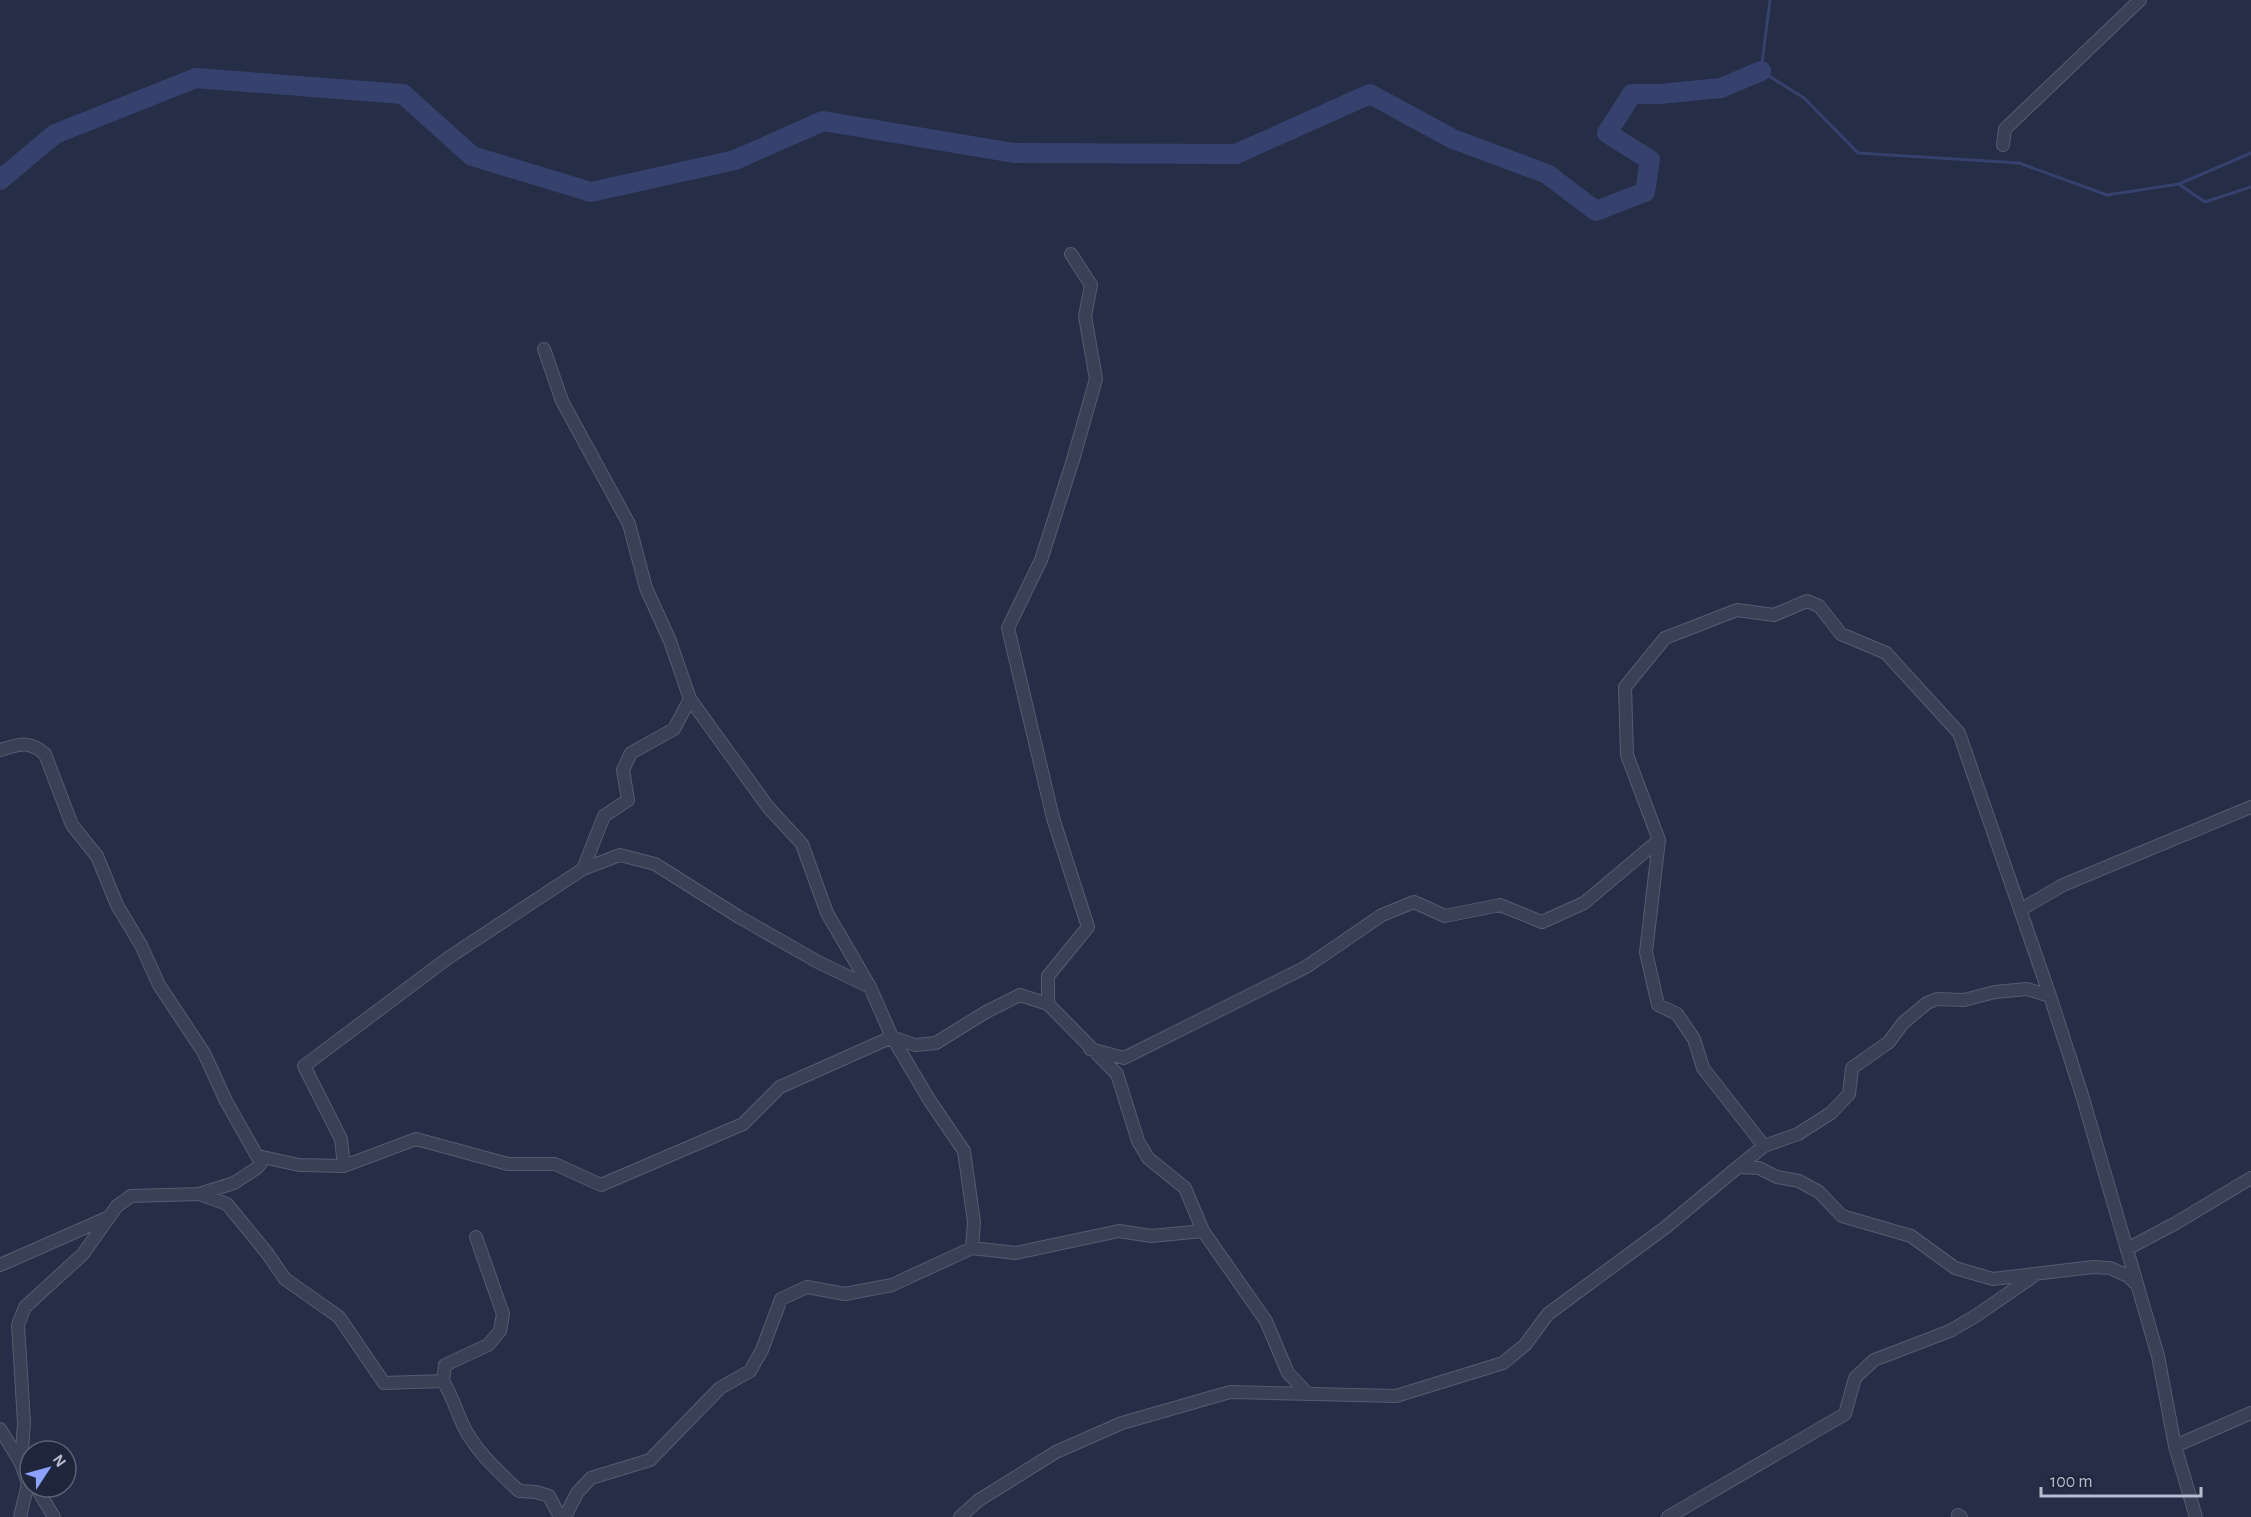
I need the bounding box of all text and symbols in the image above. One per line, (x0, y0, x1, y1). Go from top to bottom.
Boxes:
north arrow (18, 1439, 78, 1499)
text: N (50, 1452, 69, 1470)
scale bar (2041, 1460, 2202, 1498)
text: 100 m (2050, 1473, 2093, 1491)

